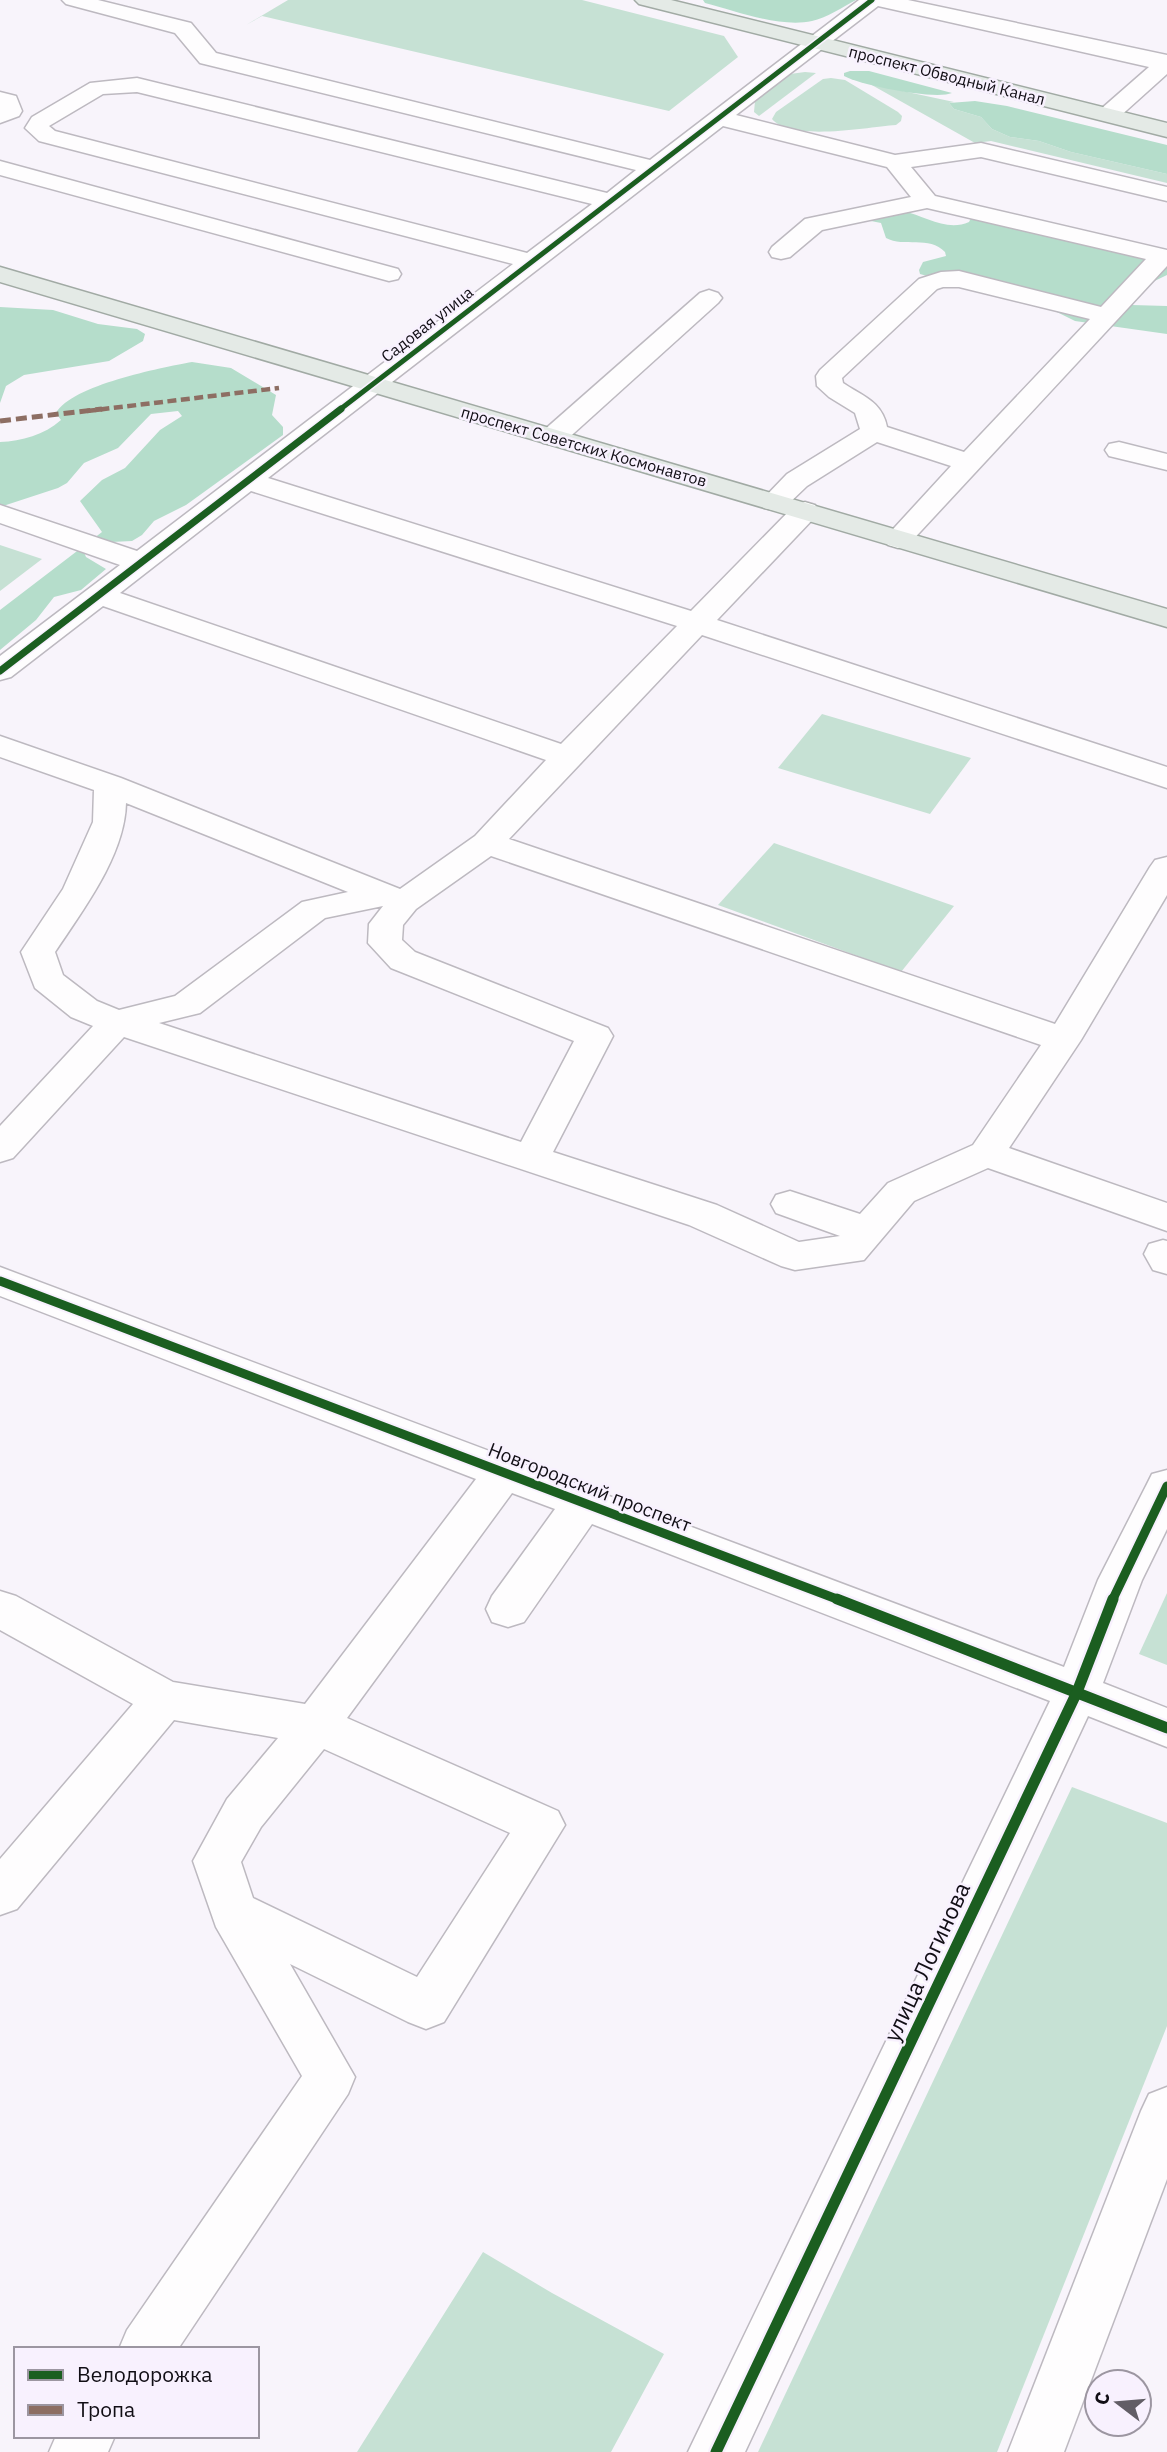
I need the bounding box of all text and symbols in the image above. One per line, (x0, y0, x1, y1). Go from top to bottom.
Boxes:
street label: проспект Обводный Канал (847, 41, 1047, 109)
street label: Садовая улица (377, 282, 477, 366)
street label: проспект Советских Космонавтов (459, 401, 709, 491)
street label: Новгородский проспект (485, 1437, 695, 1537)
street label: улица Логинова (876, 1877, 976, 2046)
legend (14, 2347, 259, 2438)
text: Велодорожка (77, 2360, 212, 2388)
north arrow (1083, 2368, 1153, 2438)
text: С (1088, 2389, 1115, 2408)
text: Тропа (77, 2395, 135, 2423)

